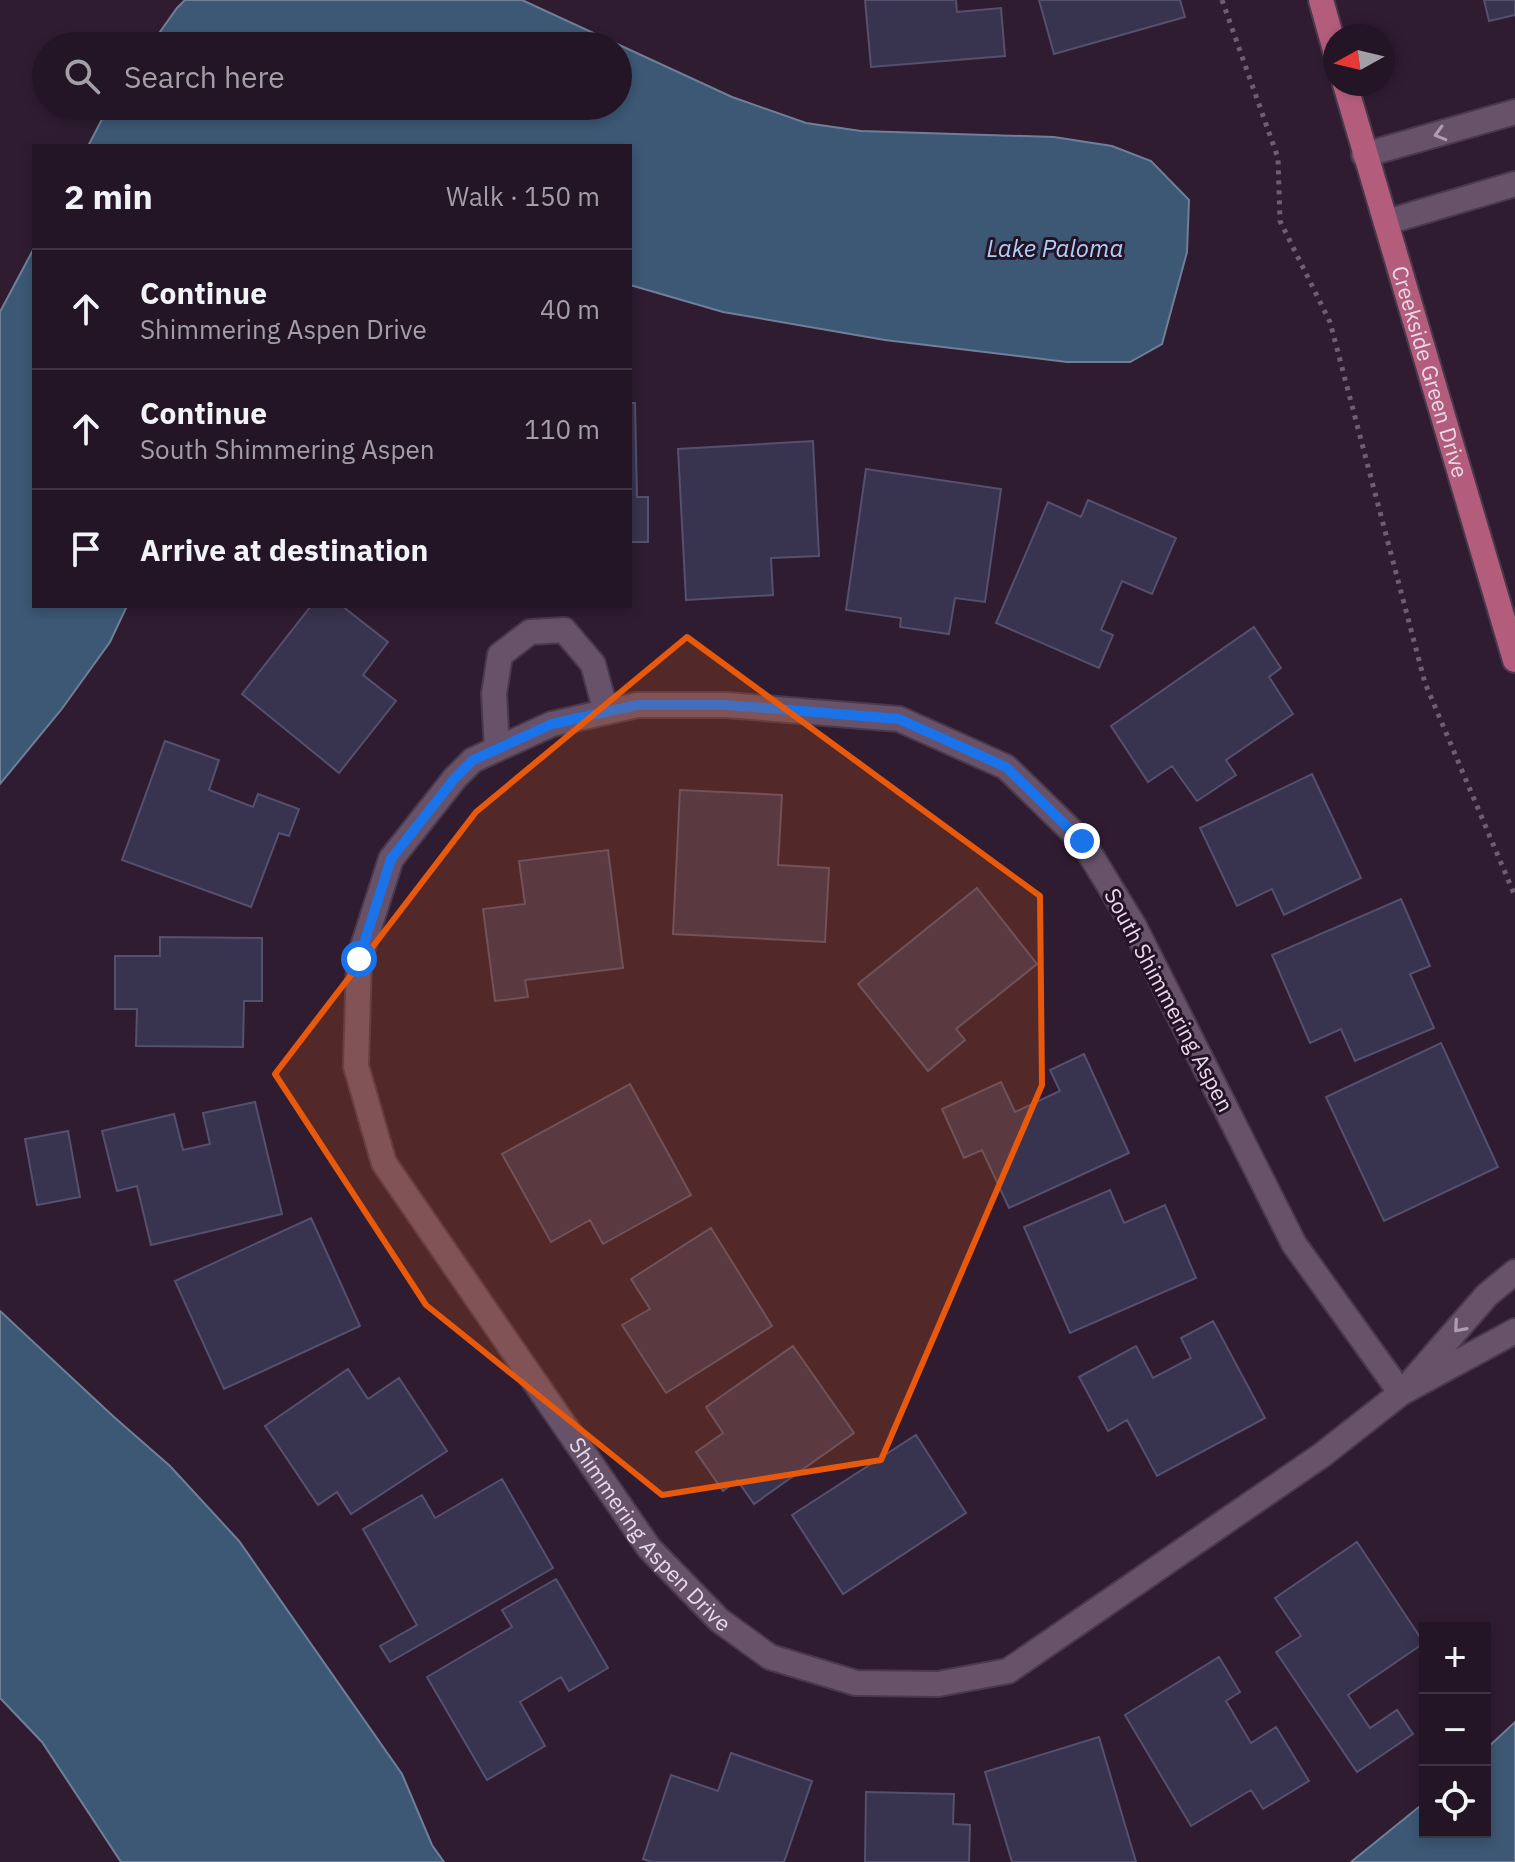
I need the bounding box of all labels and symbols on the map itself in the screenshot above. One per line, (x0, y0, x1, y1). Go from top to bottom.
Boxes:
north arrow (1323, 24, 1395, 96)
one-way arrow (1434, 125, 1447, 141)
water label: Lake Paloma (987, 232, 1123, 264)
street label: Creekside Green Drive (1385, 262, 1475, 481)
route end (1064, 823, 1100, 859)
street label: South Shimmering Aspen (1098, 883, 1241, 1117)
route start (341, 941, 377, 977)
one-way arrow (1455, 1317, 1469, 1332)
street label: Shimmering Aspen Drive (563, 1431, 737, 1638)

